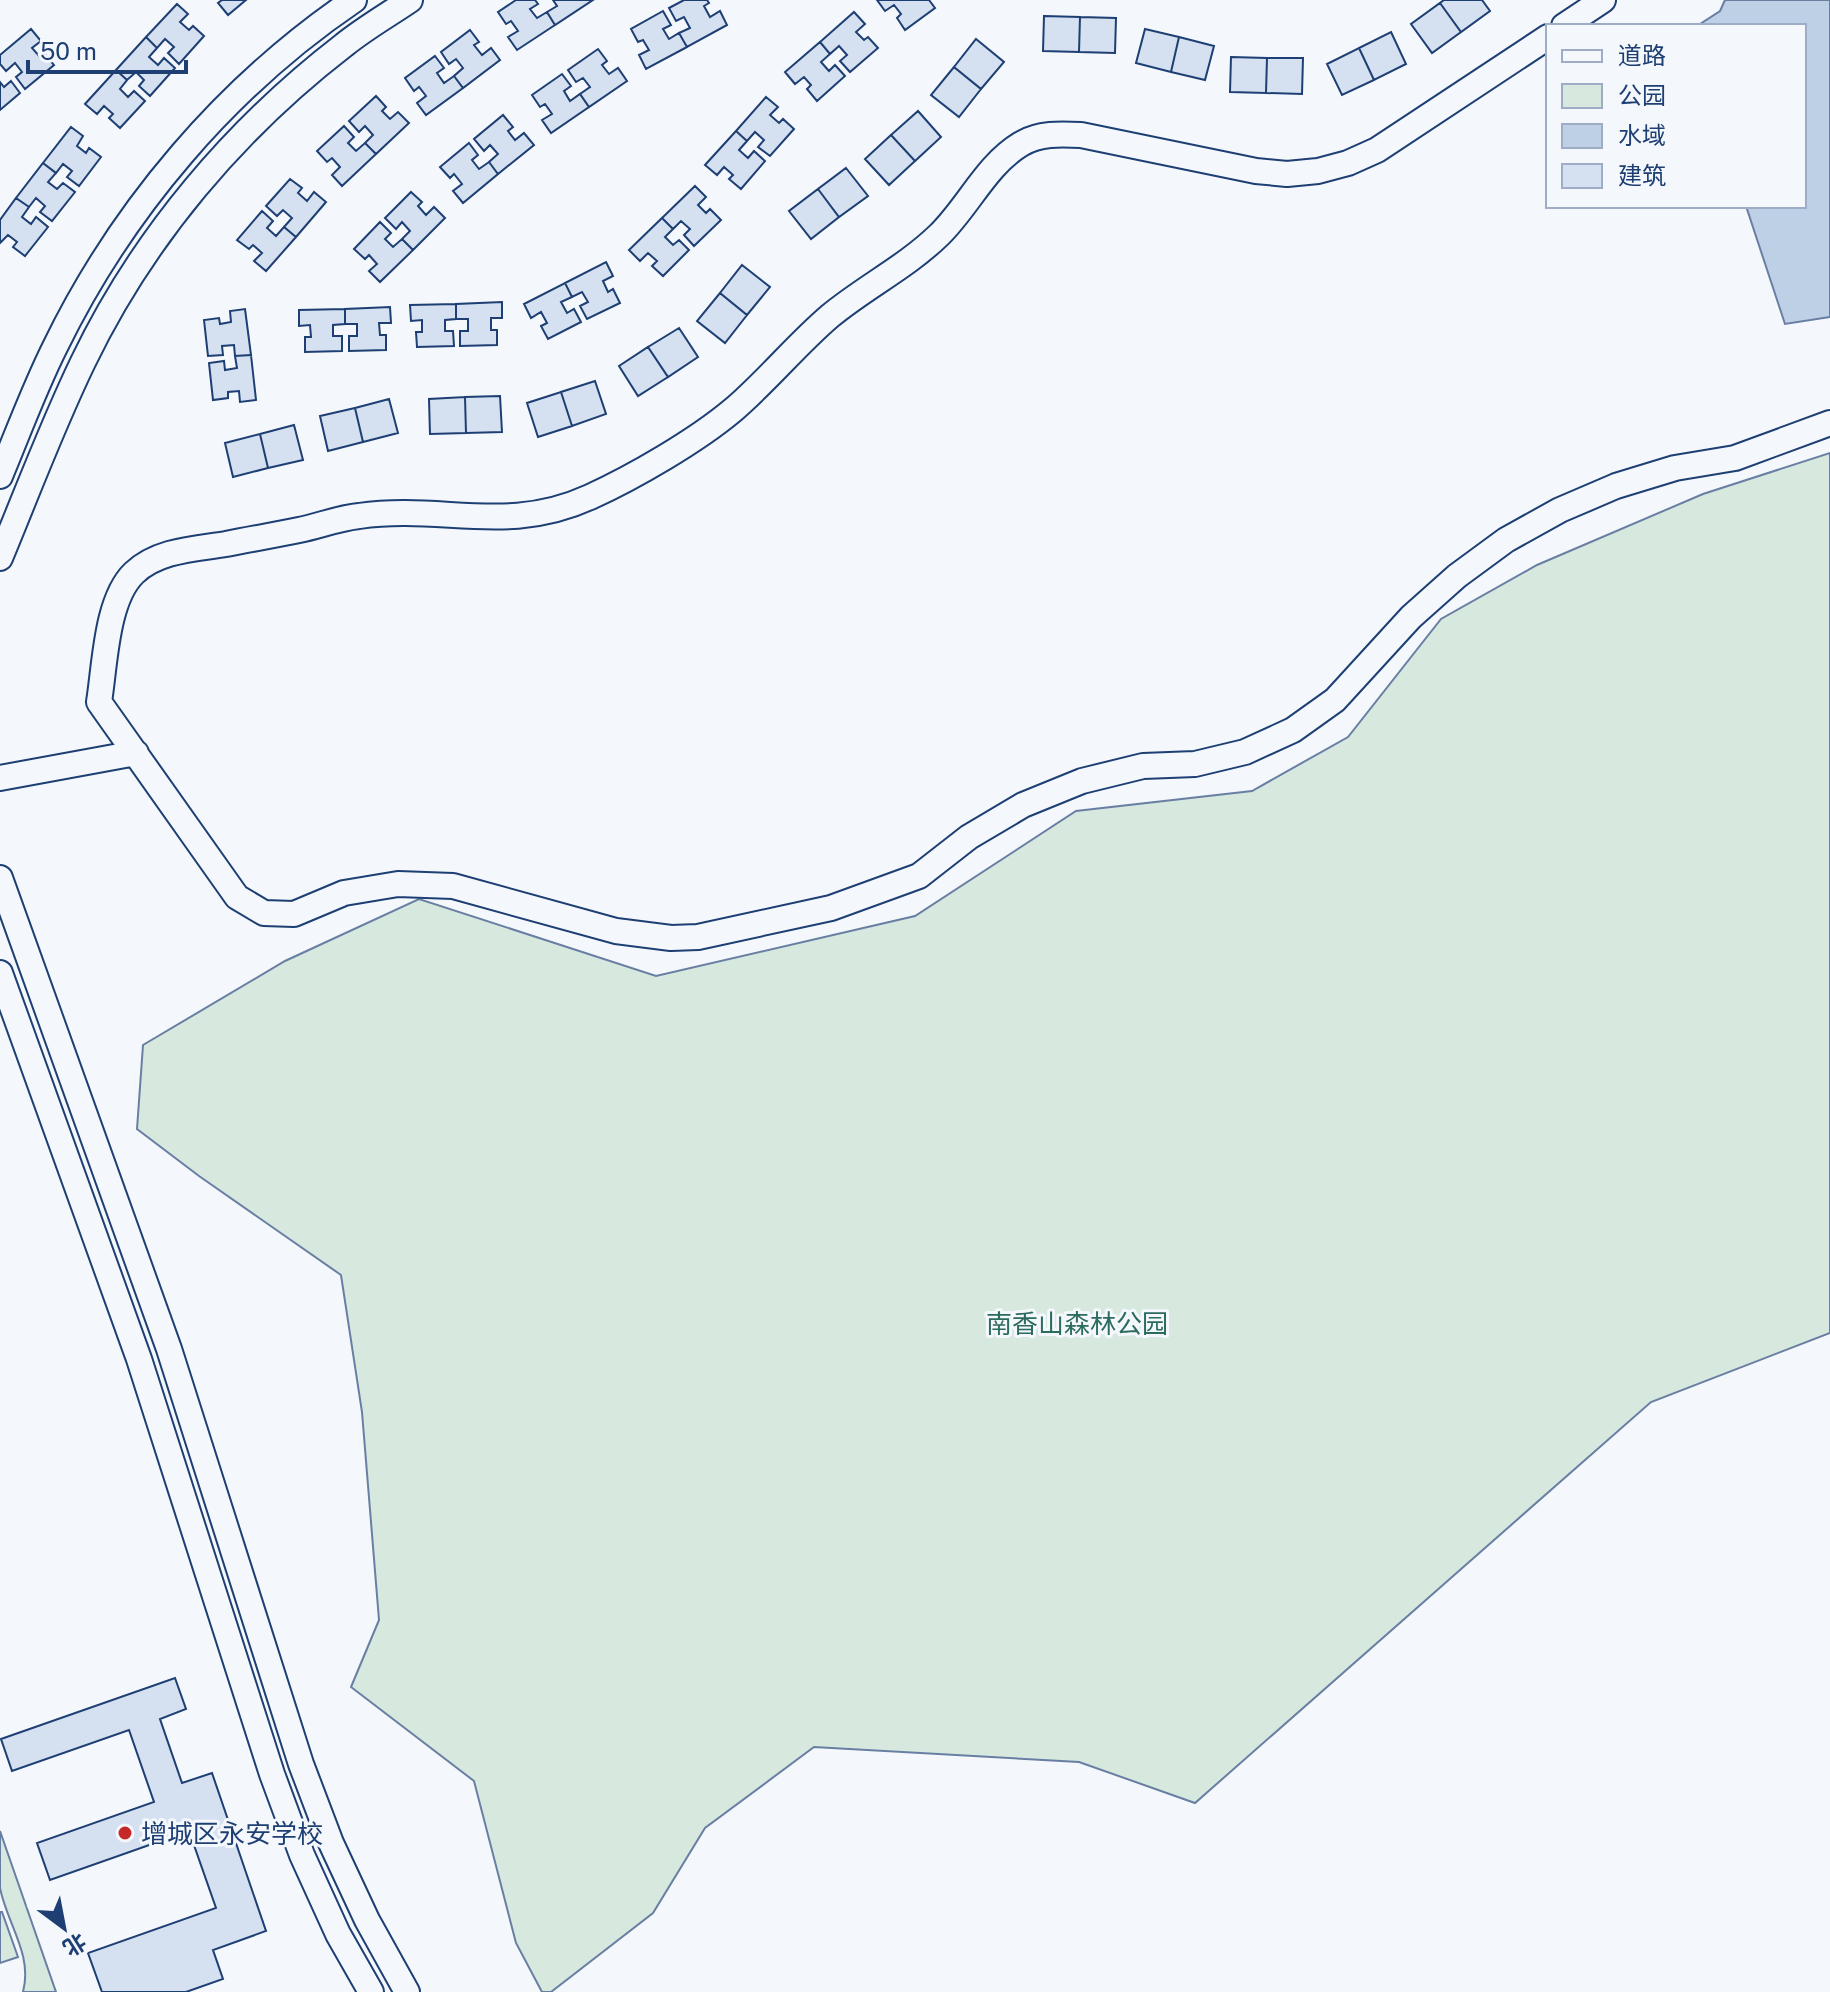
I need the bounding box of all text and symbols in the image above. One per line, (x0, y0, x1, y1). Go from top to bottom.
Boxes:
scale bar (28, 24, 186, 74)
legend (1546, 24, 1806, 208)
text: 50 m (40, 37, 97, 65)
text: 道路 (1618, 41, 1666, 69)
text: 公园 (1618, 81, 1666, 109)
text: 水域 (1618, 121, 1666, 149)
text: 建筑 (1618, 161, 1666, 189)
park label: 南香山森林公园 (986, 1308, 1168, 1339)
place label: 增城区永安学校 (141, 1818, 323, 1849)
marker: 增城区永安学校 (116, 1824, 134, 1842)
north arrow (24, 1888, 104, 1968)
text: 北 (58, 1928, 91, 1962)

